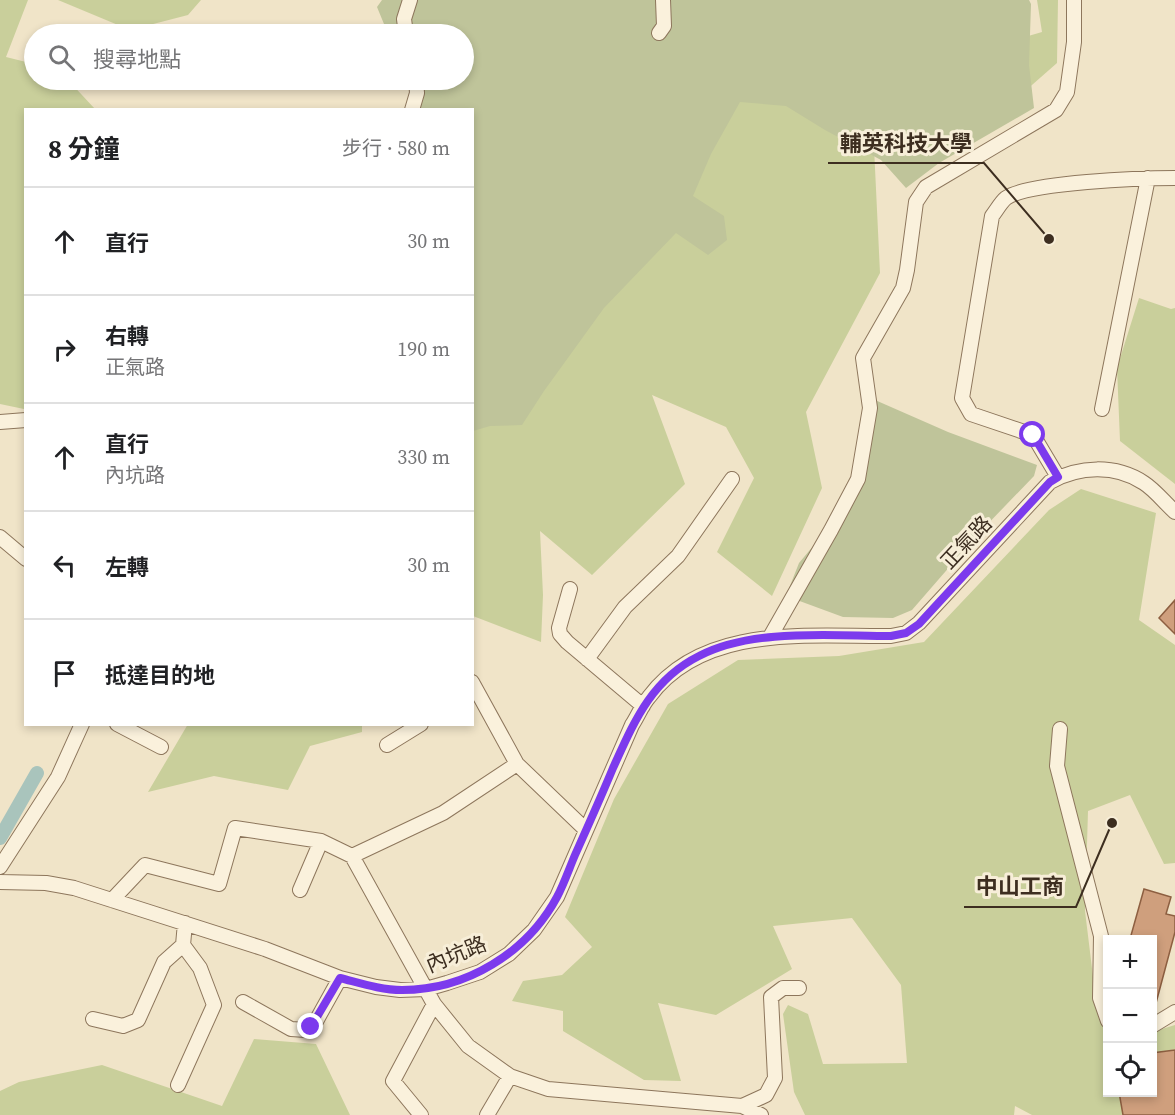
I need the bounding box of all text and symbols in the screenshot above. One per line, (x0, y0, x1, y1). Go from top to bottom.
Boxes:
search box (24, 24, 474, 90)
icon: search (45, 41, 78, 74)
text: 搜尋地點 (93, 44, 181, 74)
callout: 輔英科技大學 (828, 123, 984, 163)
text: 輔英科技大學 (840, 128, 972, 158)
text: 8 分鐘 (48, 131, 120, 167)
text: 步行 · 580 m (342, 134, 450, 162)
icon: ahead (48, 225, 81, 258)
text: 30 m (407, 227, 450, 255)
text: 直行 (105, 228, 149, 258)
text: 右轉 (105, 321, 149, 351)
icon: right (48, 333, 81, 366)
text: 190 m (397, 335, 450, 363)
text: 正氣路 (105, 353, 165, 381)
route start (1019, 421, 1045, 447)
text: 直行 (105, 429, 149, 459)
icon: ahead (48, 441, 81, 474)
text: 330 m (397, 443, 450, 471)
text: 內坑路 (105, 461, 165, 489)
street label: 正氣路 (934, 509, 998, 575)
icon: left (48, 549, 81, 582)
text: 30 m (407, 551, 450, 579)
text: 左轉 (105, 552, 149, 582)
icon: arrive (48, 657, 81, 690)
text: 抵達目的地 (105, 660, 215, 690)
callout: 中山工商 (964, 867, 1076, 907)
text: 中山工商 (976, 871, 1064, 901)
street label: 內坑路 (421, 929, 491, 979)
map controls (1103, 935, 1157, 1097)
button: + (1103, 935, 1157, 989)
button: − (1103, 989, 1157, 1043)
route end (297, 1013, 323, 1039)
button: locate (1103, 1043, 1157, 1097)

